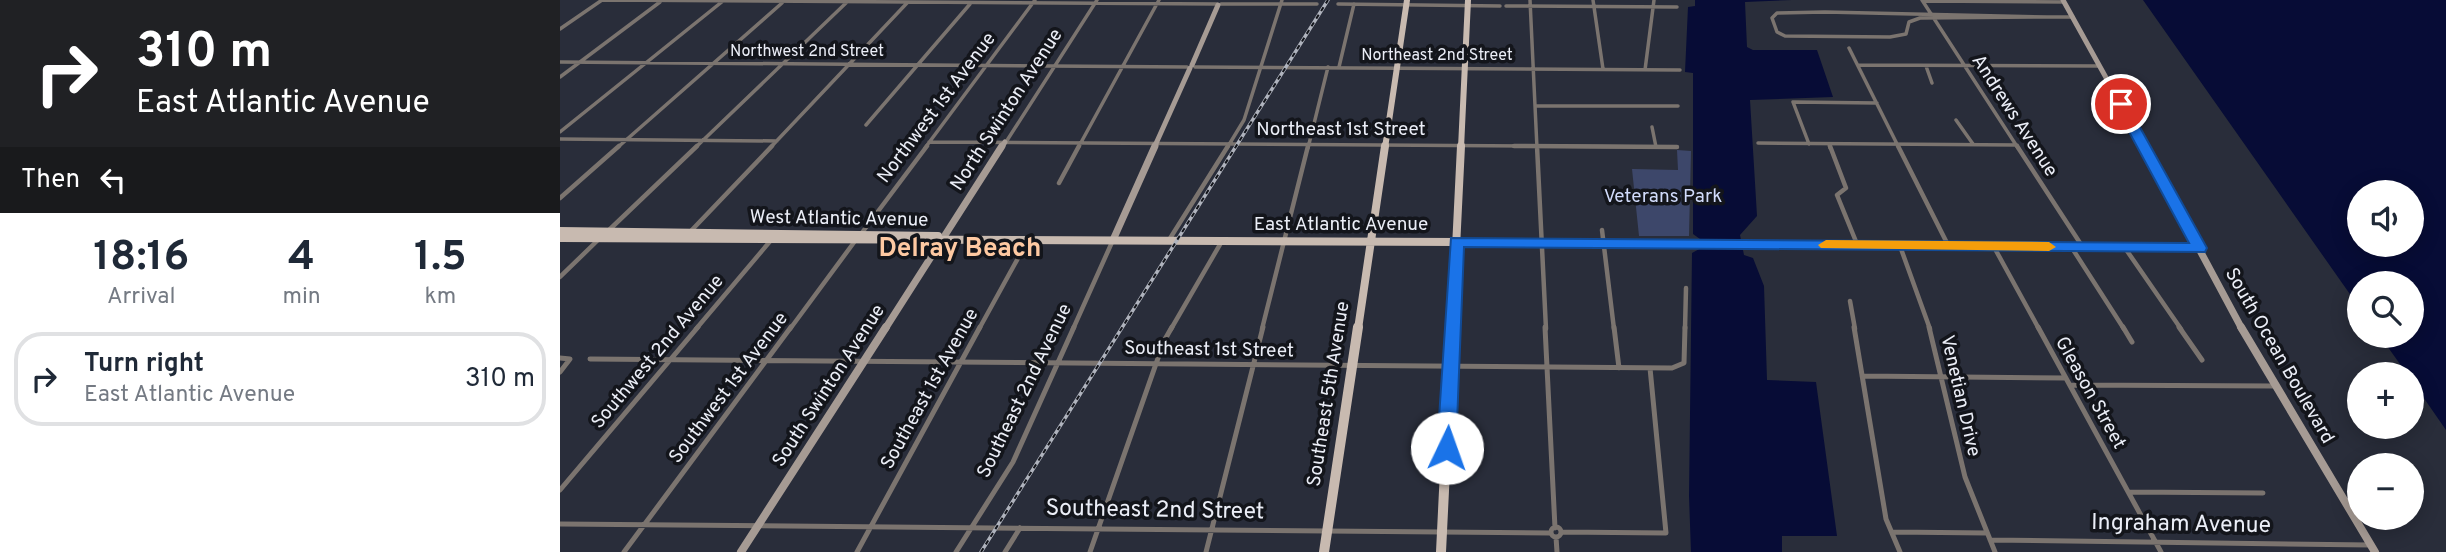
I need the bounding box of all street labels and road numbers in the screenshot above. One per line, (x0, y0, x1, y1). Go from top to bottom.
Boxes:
street label: North Swinton Avenue (946, 24, 1068, 196)
street label: Northwest 1st Avenue (872, 28, 1002, 188)
street label: Northwest 2nd Street (730, 42, 884, 62)
street label: Northeast 2nd Street (1361, 46, 1513, 66)
street label: Andrews Avenue (1966, 50, 2062, 182)
street label: Northeast 1st Street (1256, 118, 1426, 142)
street label: West Atlantic Avenue (749, 205, 929, 233)
street label: East Atlantic Avenue (1254, 213, 1428, 237)
street label: South Ocean Boulevard (2219, 264, 2339, 448)
street label: Southwest 2nd Avenue (586, 270, 730, 434)
street label: South Swinton Avenue (767, 300, 891, 472)
street label: Southeast 2nd Avenue (972, 300, 1078, 482)
street label: Southeast 5th Avenue (1303, 300, 1355, 488)
street label: Southeast 1st Avenue (876, 304, 984, 474)
street label: Southwest 1st Avenue (664, 308, 794, 468)
street label: Venetian Drive (1934, 333, 1986, 459)
street label: Gleason Street (2049, 333, 2131, 453)
street label: Southeast 1st Street (1124, 337, 1294, 363)
street label: Southeast 2nd Street (1045, 495, 1265, 527)
street label: Ingraham Avenue (2091, 509, 2271, 541)

